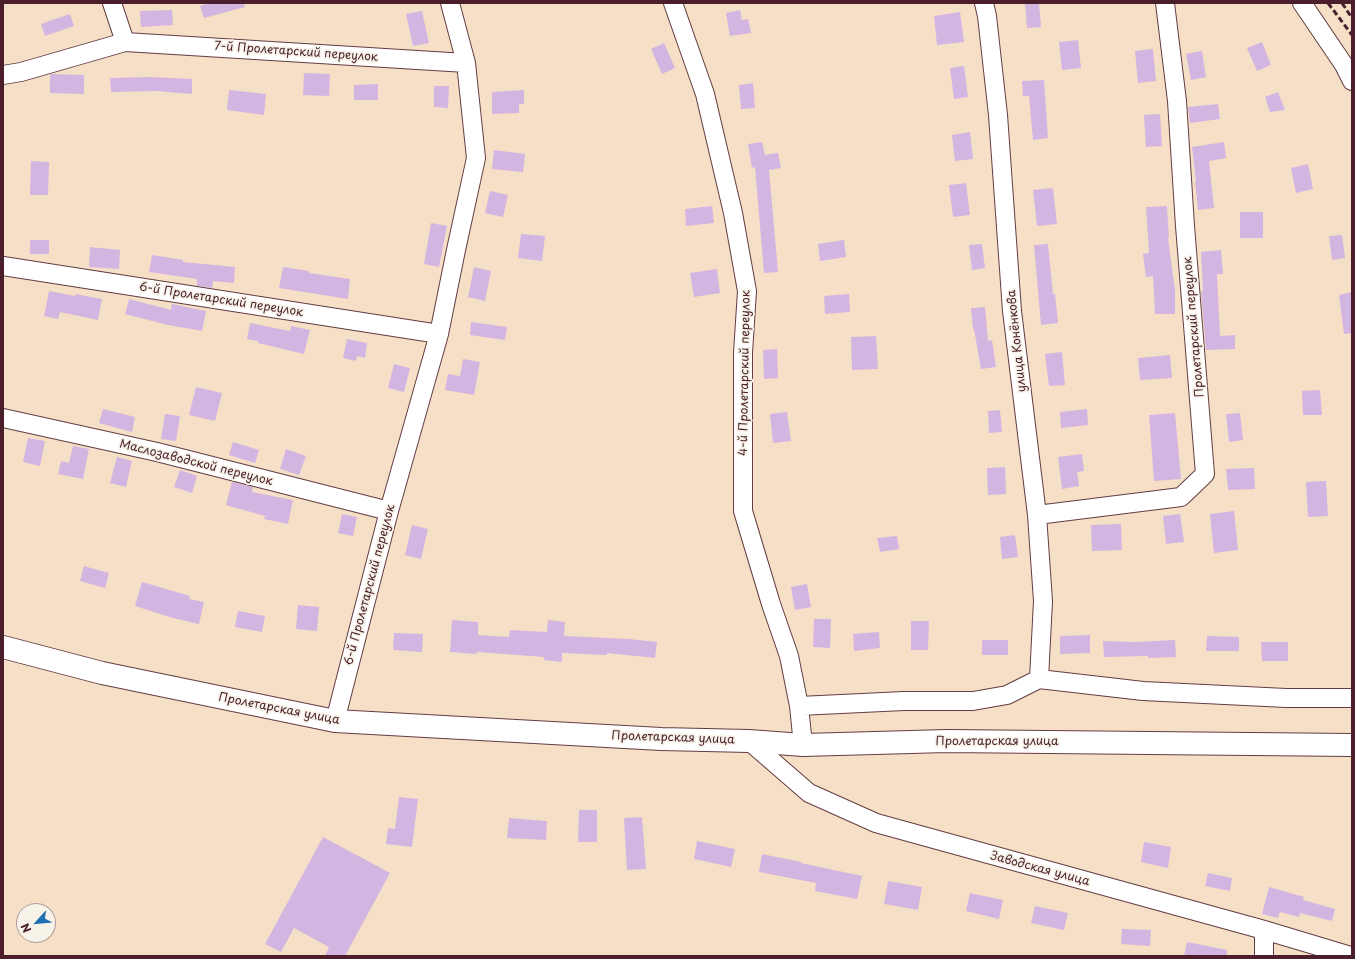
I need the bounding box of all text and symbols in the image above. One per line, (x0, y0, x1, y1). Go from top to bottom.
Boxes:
street label: 7-й Пролетарский переулок (214, 39, 378, 65)
street label: Пролетарский переулок (1181, 256, 1207, 398)
street label: 6-й Пролетарский переулок (138, 280, 304, 320)
street label: улица Конёнкова (1004, 289, 1030, 393)
street label: 4-й Пролетарский переулок (736, 290, 754, 456)
street label: Маслозаводской переулок (118, 437, 274, 489)
street label: 6-й Пролетарский переулок (342, 503, 398, 667)
street label: Пролетарская улица (217, 690, 341, 728)
street label: Пролетарская улица (611, 729, 735, 747)
street label: Пролетарская улица (935, 735, 1059, 749)
street label: Заводская улица (989, 849, 1091, 889)
north arrow (16, 903, 56, 943)
text: N (16, 920, 35, 936)

